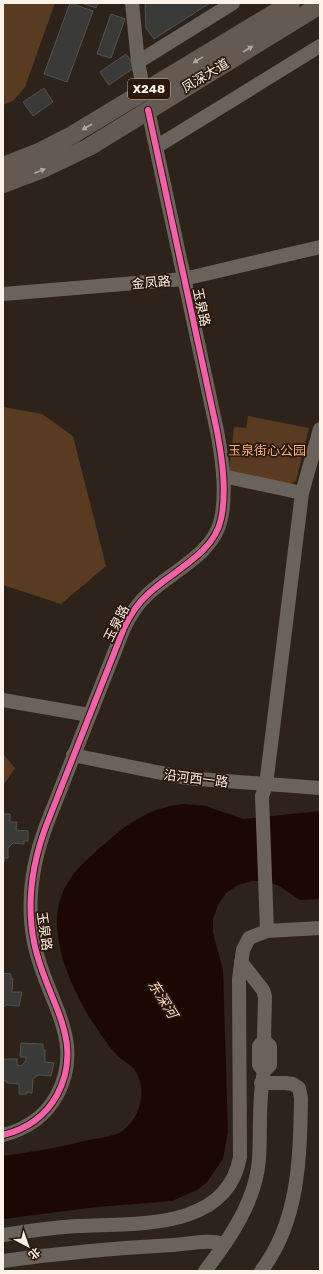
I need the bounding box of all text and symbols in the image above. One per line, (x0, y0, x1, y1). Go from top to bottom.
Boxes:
one-way arrow (243, 45, 253, 53)
street label: 凤深大道 (179, 56, 231, 95)
one-way arrow (192, 56, 204, 63)
road number: X248 (128, 79, 170, 99)
one-way arrow (81, 124, 93, 131)
one-way arrow (34, 167, 46, 173)
street label: 金凤路 (131, 273, 171, 292)
street label: 玉泉路 (190, 286, 213, 328)
park label: 玉泉街心公园 (228, 443, 306, 458)
street label: 玉泉路 (101, 602, 132, 644)
street label: 沿河西一路 (163, 767, 229, 790)
street label: 玉泉路 (34, 911, 55, 951)
water label: 东深河 (144, 977, 183, 1024)
north arrow (8, 1226, 48, 1266)
text: 北 (26, 1245, 43, 1262)

